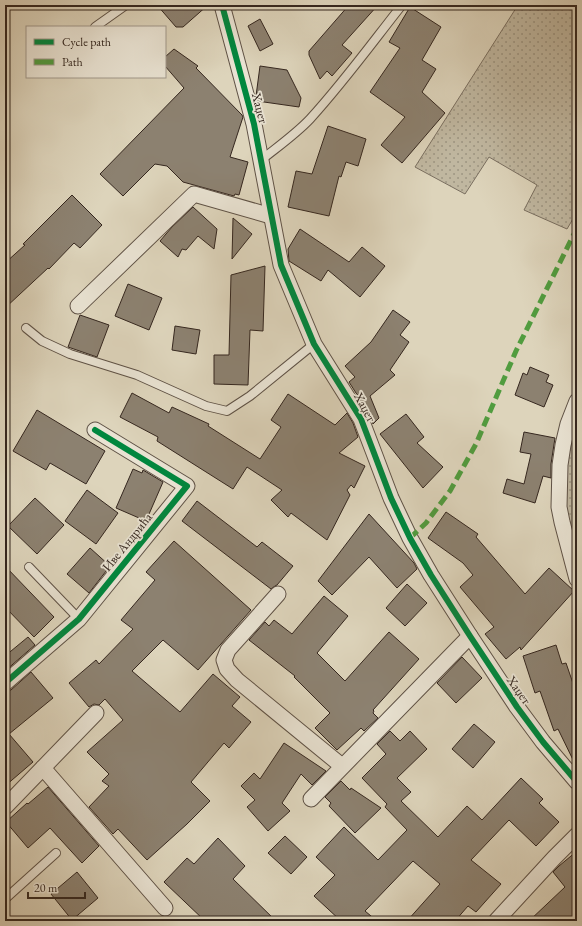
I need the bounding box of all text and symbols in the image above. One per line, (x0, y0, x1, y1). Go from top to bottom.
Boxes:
legend (26, 26, 166, 78)
text: Cycle path (62, 34, 111, 50)
text: Path (62, 54, 83, 70)
street label: Хаџет (248, 90, 272, 126)
street label: Хаџет (350, 388, 380, 425)
street label: Иве Андрића (98, 508, 156, 575)
street label: Хаџет (502, 671, 535, 708)
scale bar (28, 874, 85, 900)
text: 20 m (34, 880, 58, 896)

